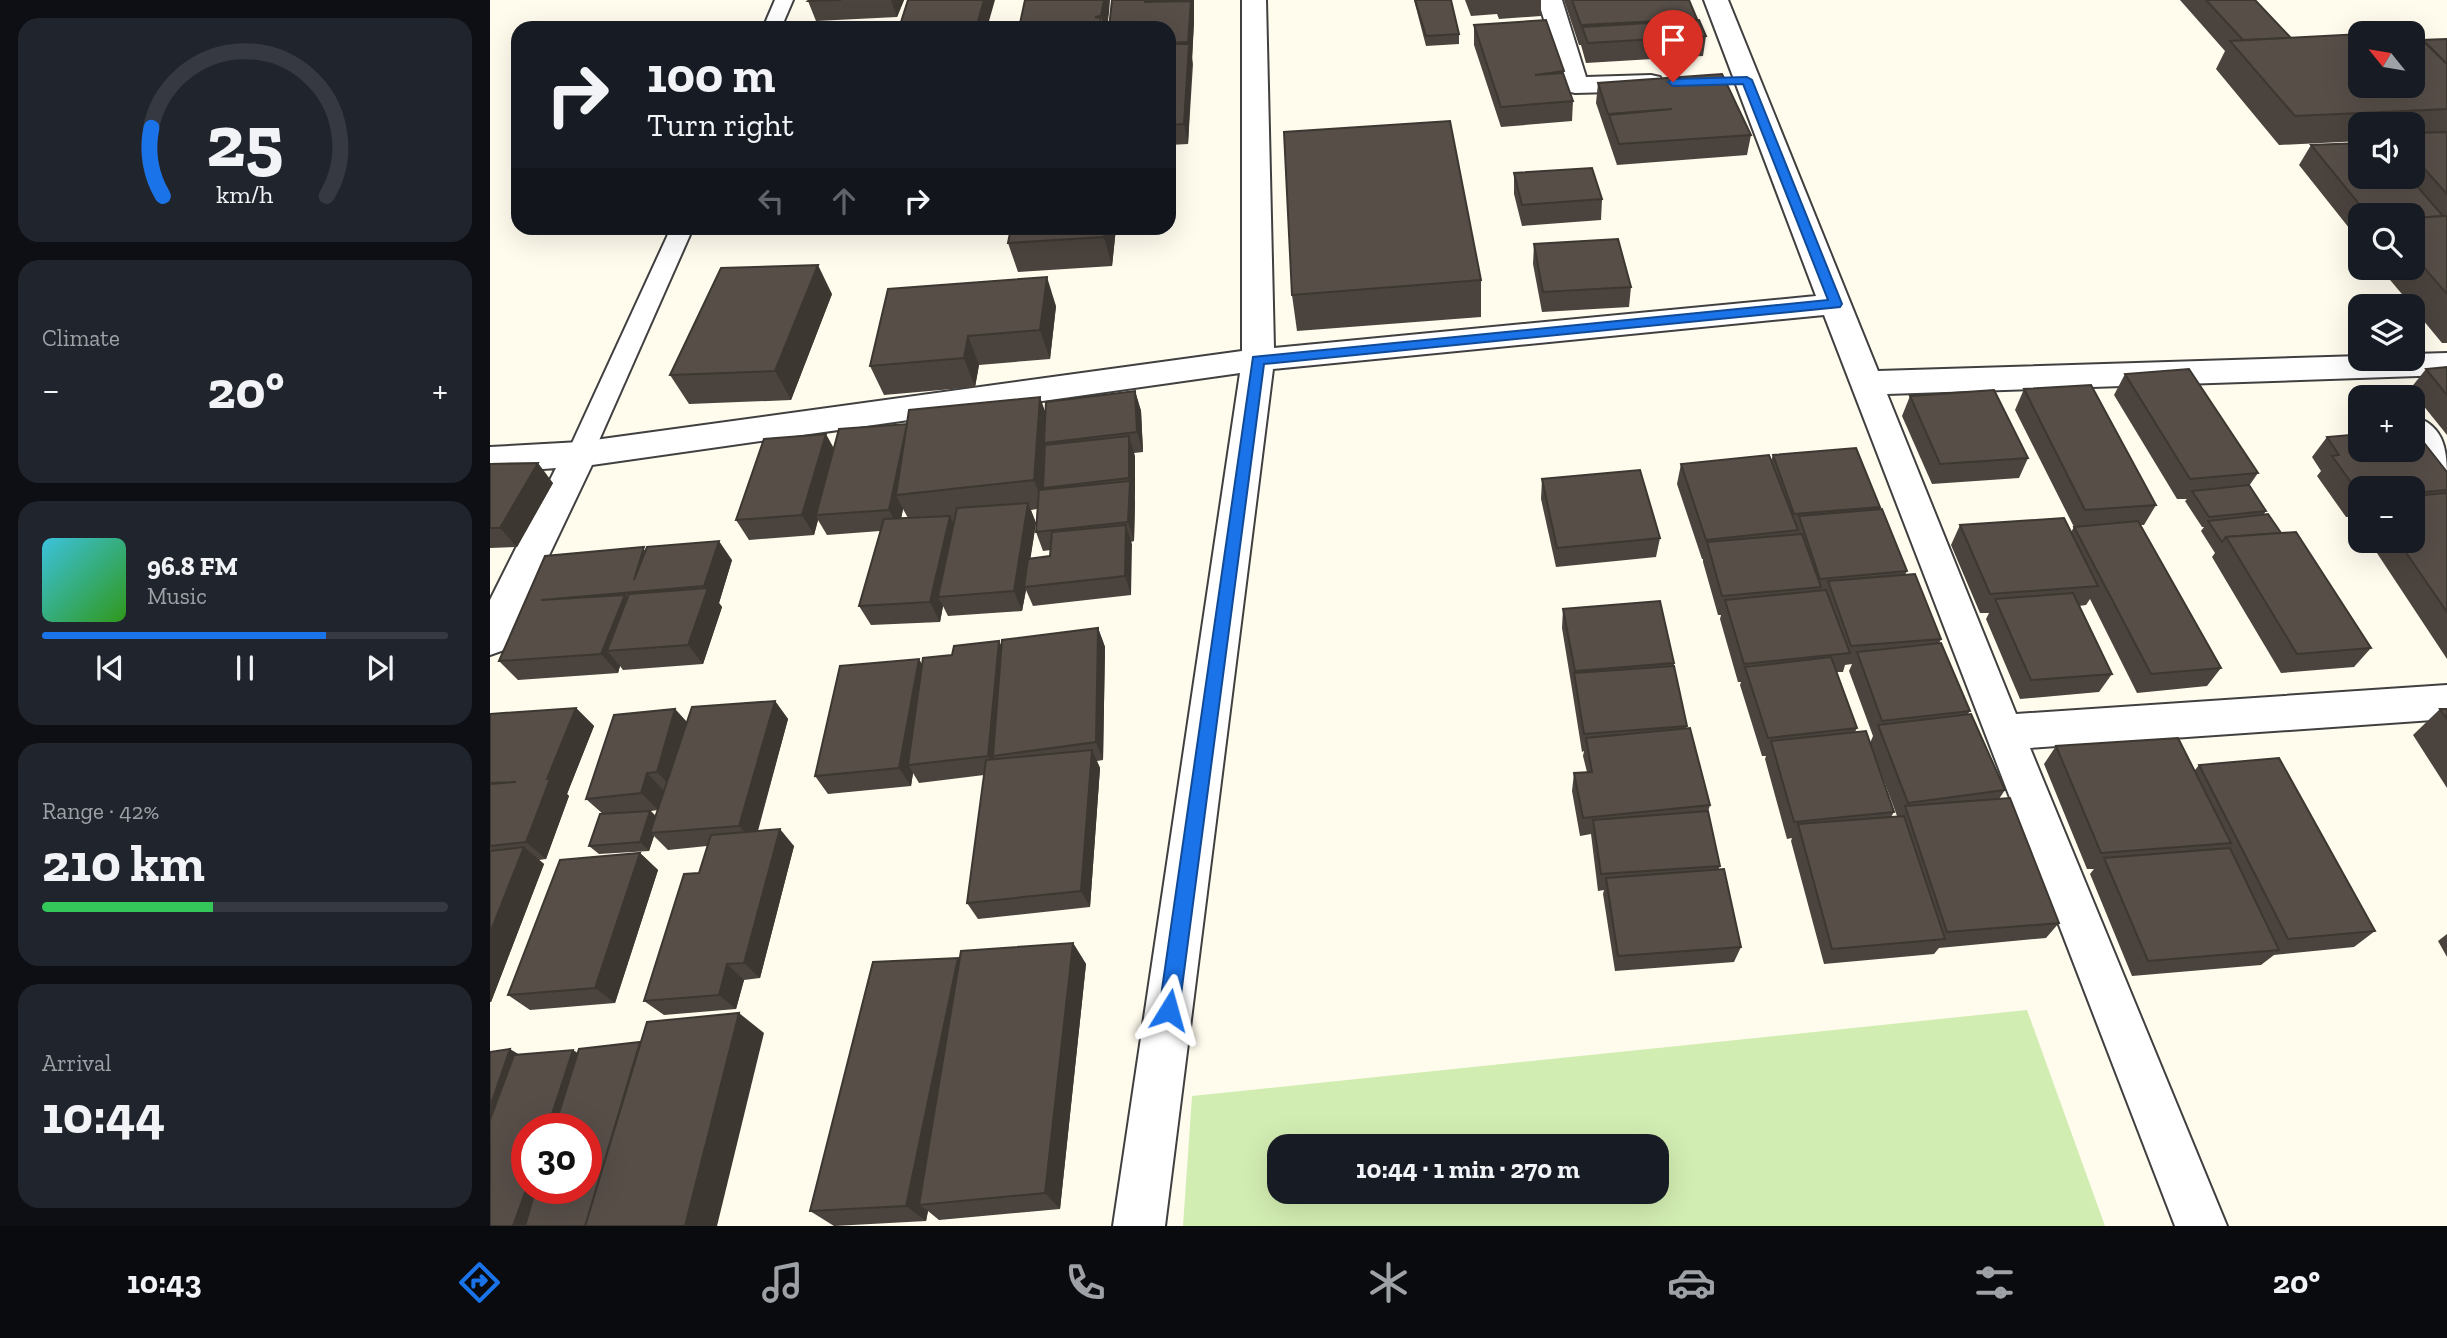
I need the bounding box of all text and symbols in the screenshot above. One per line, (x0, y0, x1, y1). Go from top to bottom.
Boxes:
pin (1643, 10, 1703, 82)
icon: arrive (1654, 21, 1692, 59)
north arrow (2348, 21, 2426, 98)
map controls (2348, 21, 2425, 553)
text: 100 m (647, 46, 775, 105)
icon: right (532, 49, 623, 140)
text: 25 (206, 97, 284, 185)
text: Turn right (647, 106, 794, 144)
button: sound (2348, 112, 2425, 189)
text: km/h (216, 179, 274, 209)
icon: left (752, 182, 790, 220)
icon: ahead (825, 182, 863, 220)
icon: right (898, 182, 936, 220)
button: search (2348, 203, 2425, 280)
button: layers (2348, 294, 2425, 371)
text: Climate (42, 324, 120, 352)
text: 20° (208, 359, 284, 421)
text: − (42, 367, 60, 413)
text: + (432, 367, 448, 413)
button: + (2348, 385, 2425, 462)
button: − (2348, 476, 2425, 553)
text: 96.8 FM (147, 550, 238, 582)
text: Music (147, 582, 207, 610)
icon: previous (91, 649, 129, 687)
icon: pause (226, 649, 264, 687)
icon: next (361, 649, 399, 687)
text: Range · 42% (42, 797, 159, 825)
text: 210 km (42, 832, 205, 894)
position arrow (1132, 973, 1206, 1047)
text: Arrival (42, 1049, 111, 1077)
text: 10:44 (42, 1084, 165, 1146)
speed limit sign: 30 (511, 1113, 602, 1204)
text: 10:44 · 1 min · 270 m (1356, 1153, 1580, 1185)
icon: directions (455, 1258, 504, 1307)
icon: music (758, 1258, 807, 1307)
icon: phone (1061, 1258, 1110, 1307)
icon: climate (1364, 1258, 1413, 1307)
icon: car (1667, 1258, 1716, 1307)
icon: filters (1970, 1258, 2019, 1307)
text: 10:43 (127, 1263, 202, 1301)
text: 20° (2273, 1263, 2320, 1301)

